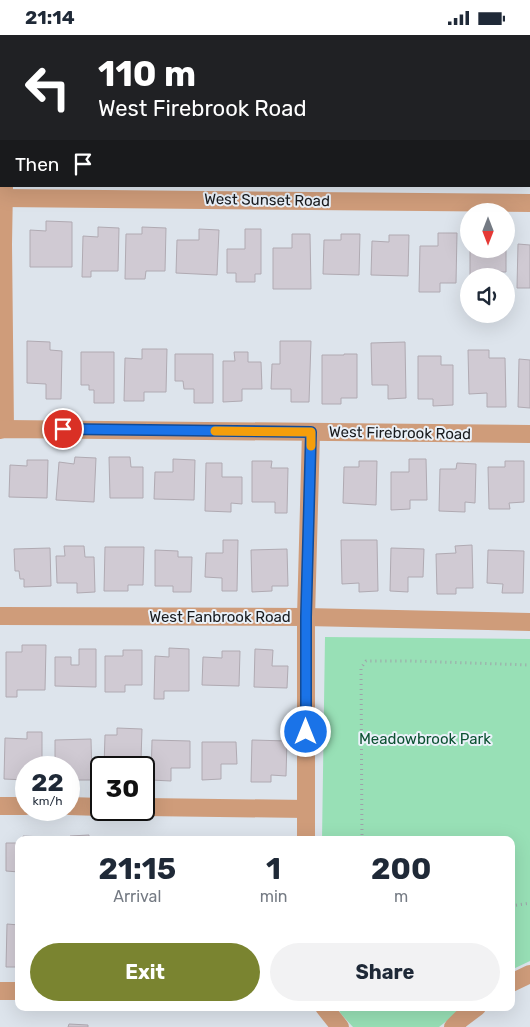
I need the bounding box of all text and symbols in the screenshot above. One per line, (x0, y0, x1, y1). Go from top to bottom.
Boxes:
text: 21:14 (25, 6, 75, 29)
text: 110 m (98, 53, 196, 95)
icon: left (15, 55, 80, 120)
text: West Firebrook Road (98, 95, 306, 122)
icon: arrive (69, 150, 97, 178)
text: Then (15, 153, 59, 176)
street label: West Sunset Road (204, 190, 330, 210)
north arrow (460, 203, 515, 257)
map controls (460, 203, 515, 323)
button: sound (460, 268, 515, 323)
pin (42, 408, 84, 450)
icon: arrive (49, 415, 77, 443)
street label: West Firebrook Road (329, 423, 471, 443)
street label: West Fanbrook Road (149, 608, 291, 626)
position arrow (279, 705, 331, 757)
park label: Meadowbrook Park (359, 730, 491, 748)
speed limit sign: 30 (90, 756, 155, 821)
text: 22 (31, 768, 64, 797)
text: km/h (33, 794, 62, 808)
text: 21:15 (99, 851, 176, 887)
text: 1 (266, 851, 281, 887)
text: 200 (371, 851, 431, 887)
text: Arrival (113, 887, 161, 906)
text: min (260, 887, 287, 906)
text: m (394, 887, 408, 906)
button: Exit (30, 943, 260, 1001)
button: Share (270, 943, 500, 1001)

